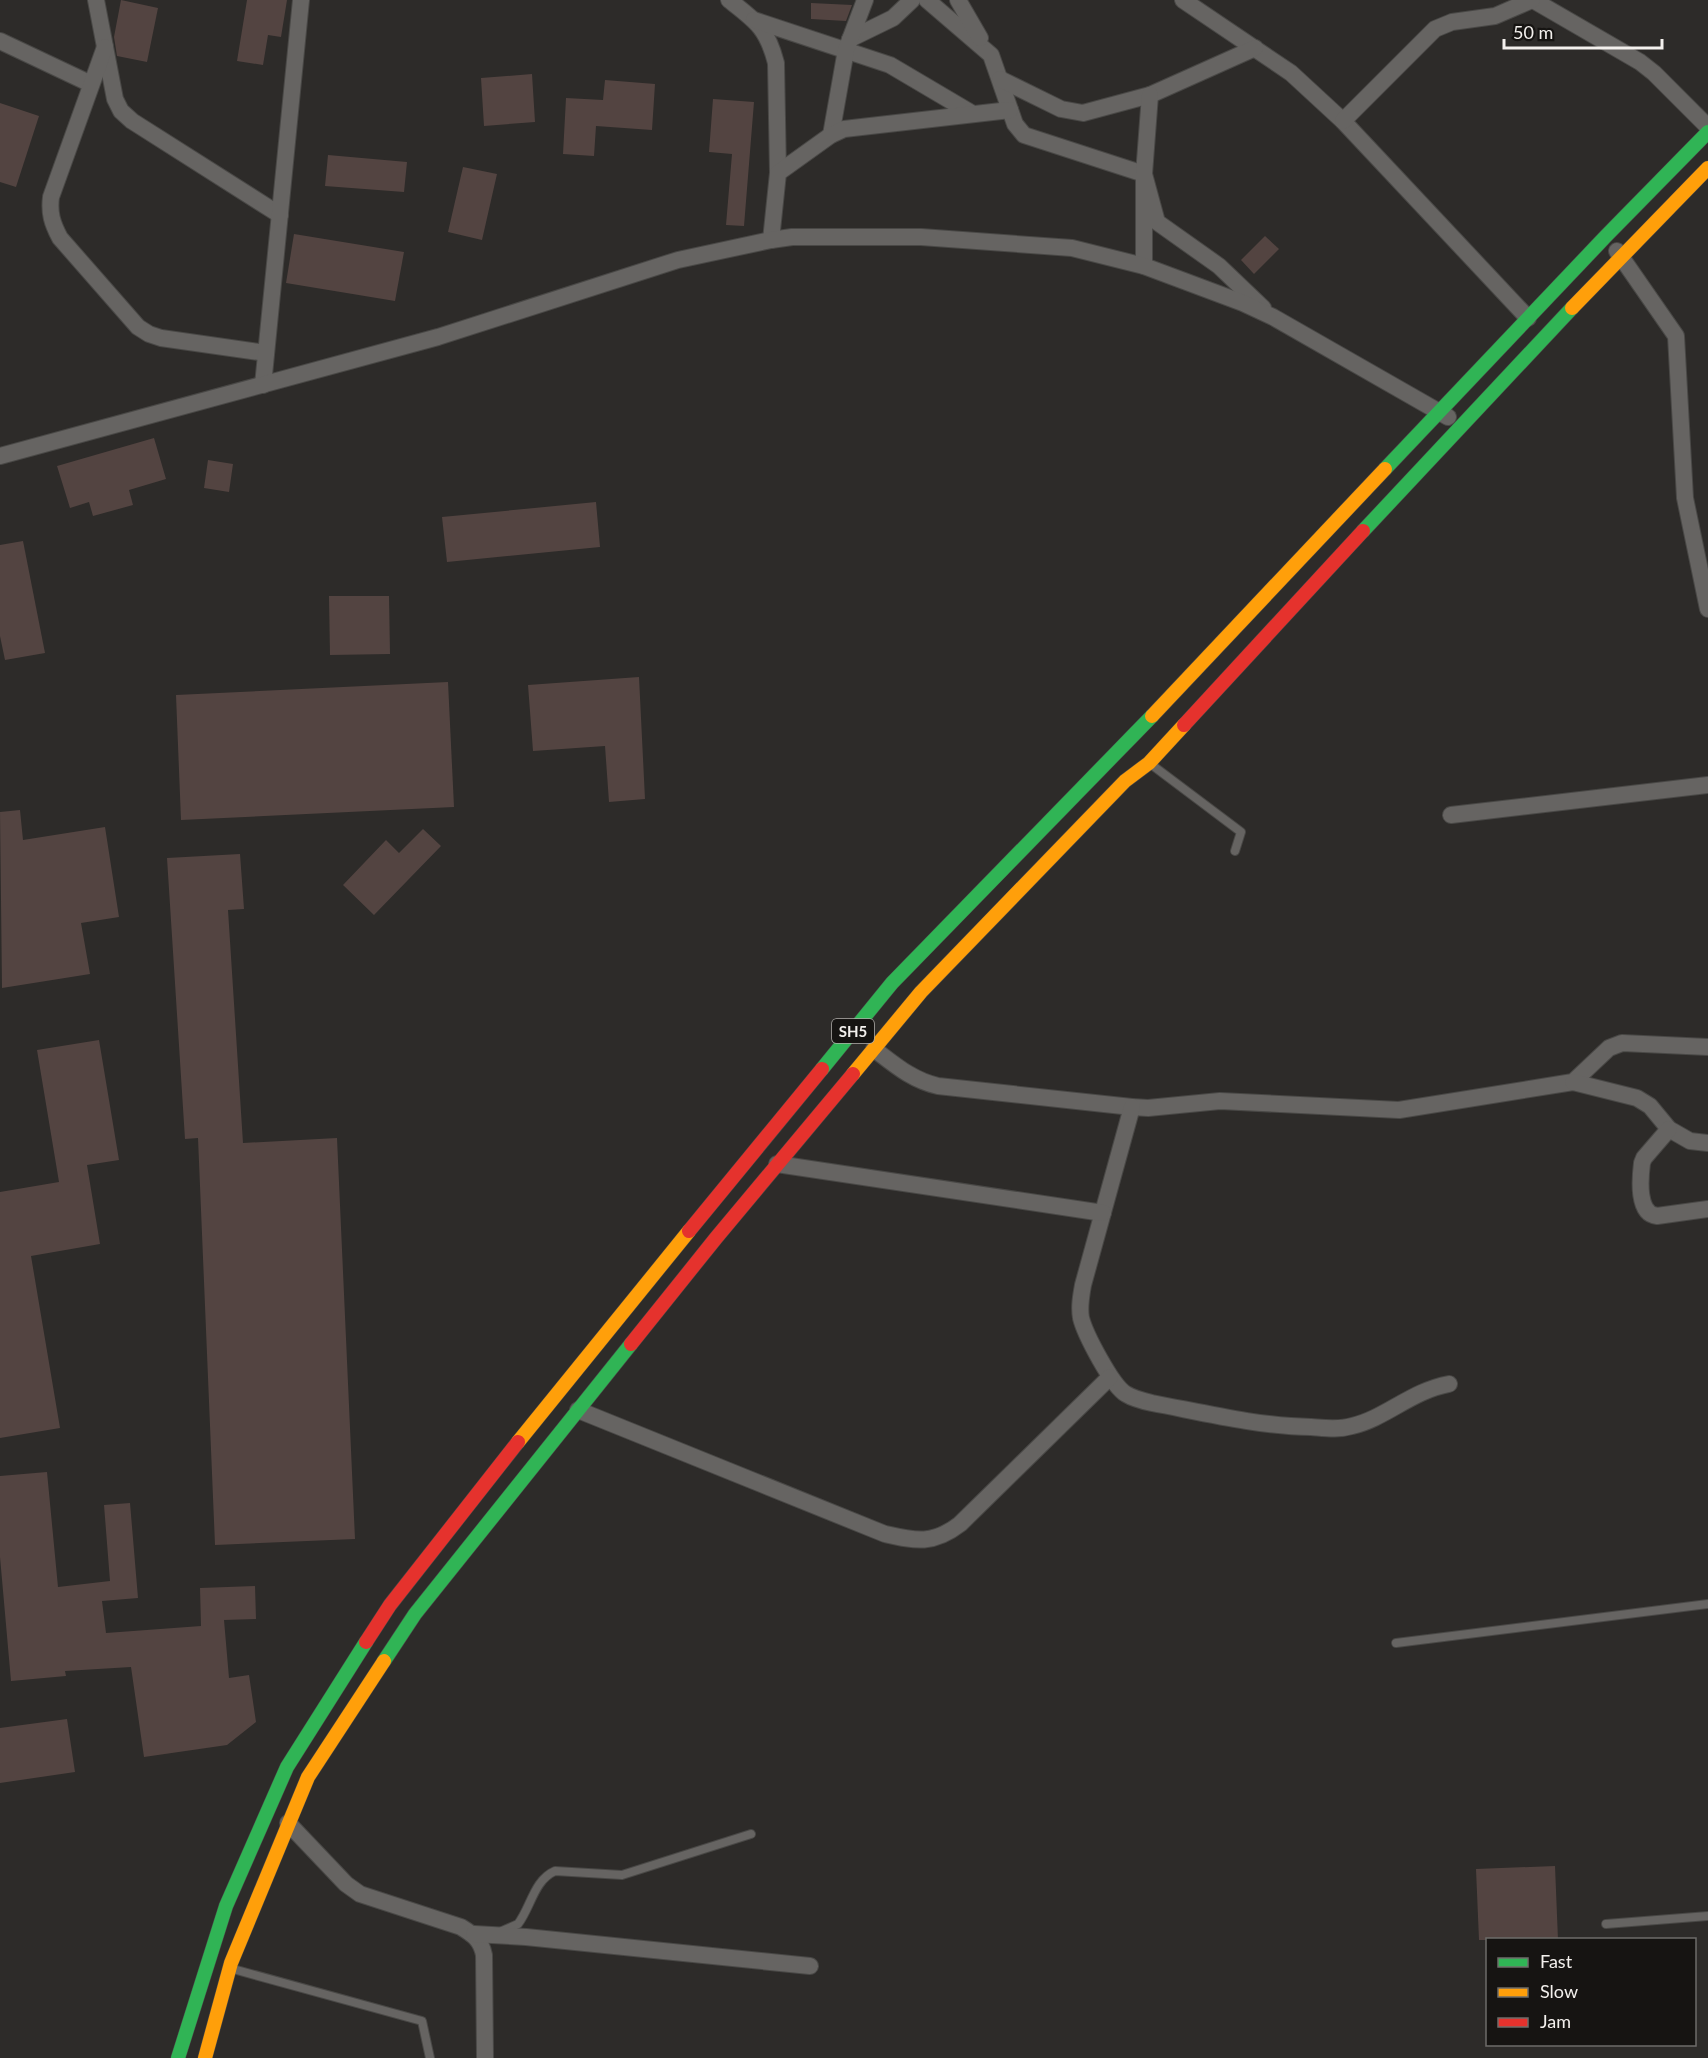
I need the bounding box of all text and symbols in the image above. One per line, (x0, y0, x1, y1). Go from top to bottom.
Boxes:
scale bar (1504, 12, 1662, 50)
text: 50 m (1513, 21, 1553, 43)
road number: SH5 (832, 1019, 874, 1043)
legend (1486, 1938, 1696, 2046)
text: Fast (1540, 1950, 1573, 1972)
text: Slow (1540, 1980, 1578, 2002)
text: Jam (1540, 2010, 1571, 2032)

